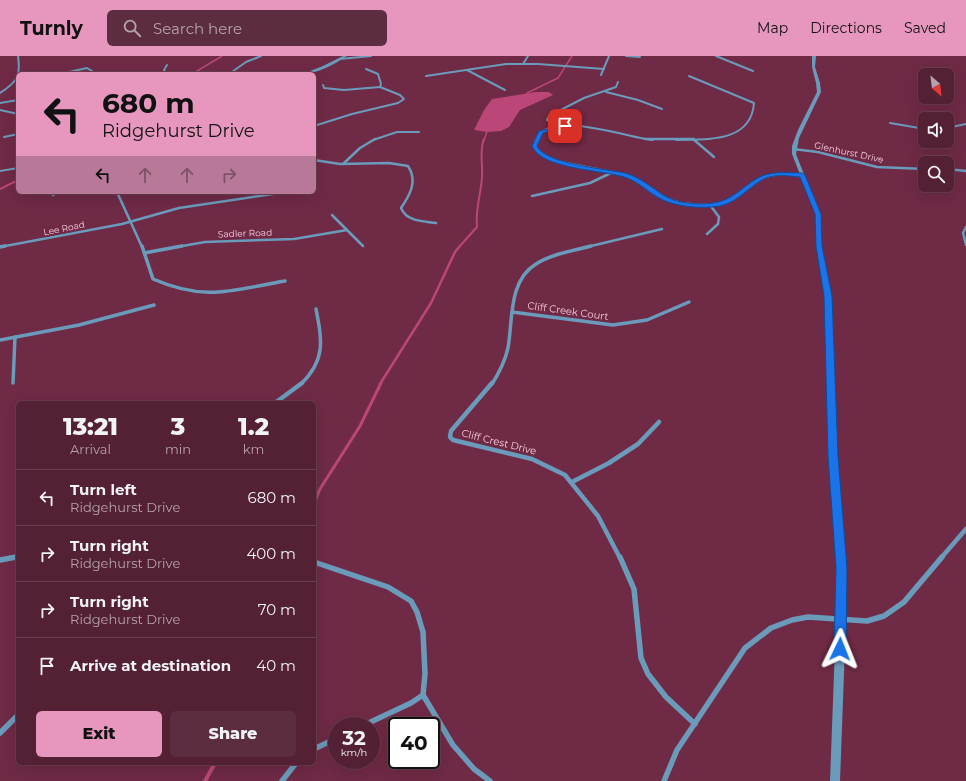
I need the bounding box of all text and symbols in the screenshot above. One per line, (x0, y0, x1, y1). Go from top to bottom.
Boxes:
search box (107, 10, 387, 46)
text: Turnly (20, 17, 83, 40)
icon: search (121, 17, 143, 39)
text: Search here (153, 19, 242, 38)
text: Map (757, 19, 788, 37)
text: Directions (810, 19, 882, 37)
text: Saved (904, 19, 946, 37)
north arrow (918, 68, 954, 104)
map controls (918, 68, 954, 192)
text: 680 m (102, 86, 195, 120)
icon: left (36, 88, 88, 140)
pin (548, 109, 582, 143)
button: sound (918, 112, 954, 148)
icon: arrive (554, 115, 576, 137)
text: Ridgehurst Drive (102, 120, 255, 142)
street label: Glenhurst Drive (813, 139, 885, 165)
button: search (918, 156, 954, 192)
icon: left (92, 164, 114, 186)
icon: ahead (134, 164, 156, 186)
icon: ahead (176, 164, 198, 186)
icon: right (218, 164, 240, 186)
street label: Lee Road (42, 219, 86, 237)
street label: Sadler Road (218, 227, 272, 239)
street label: Cliff Creek Court (527, 299, 609, 323)
text: 13:21 (63, 412, 118, 441)
text: 3 (171, 412, 185, 441)
text: 1.2 (238, 412, 269, 441)
street label: Cliff Crest Drive (460, 426, 538, 458)
text: Arrival (70, 441, 111, 457)
text: min (165, 441, 191, 457)
text: km (243, 441, 264, 457)
text: Turn left (70, 480, 137, 499)
icon: left (36, 487, 58, 509)
text: 680 m (248, 488, 296, 507)
text: Ridgehurst Drive (70, 499, 180, 515)
text: Turn right (70, 536, 149, 555)
icon: right (36, 543, 58, 565)
text: 400 m (246, 544, 296, 563)
text: Ridgehurst Drive (70, 555, 180, 571)
text: Turn right (70, 592, 149, 611)
icon: right (36, 599, 58, 621)
text: 70 m (258, 600, 296, 619)
text: Ridgehurst Drive (70, 611, 180, 627)
position arrow (819, 628, 861, 670)
icon: arrive (36, 655, 58, 677)
text: Arrive at destination (70, 656, 231, 675)
text: 40 m (256, 656, 296, 675)
button: Exit (36, 711, 162, 757)
button: Share (170, 711, 296, 757)
speed limit sign: 40 (388, 717, 440, 769)
text: 32 (342, 726, 366, 750)
text: km/h (341, 746, 367, 759)

